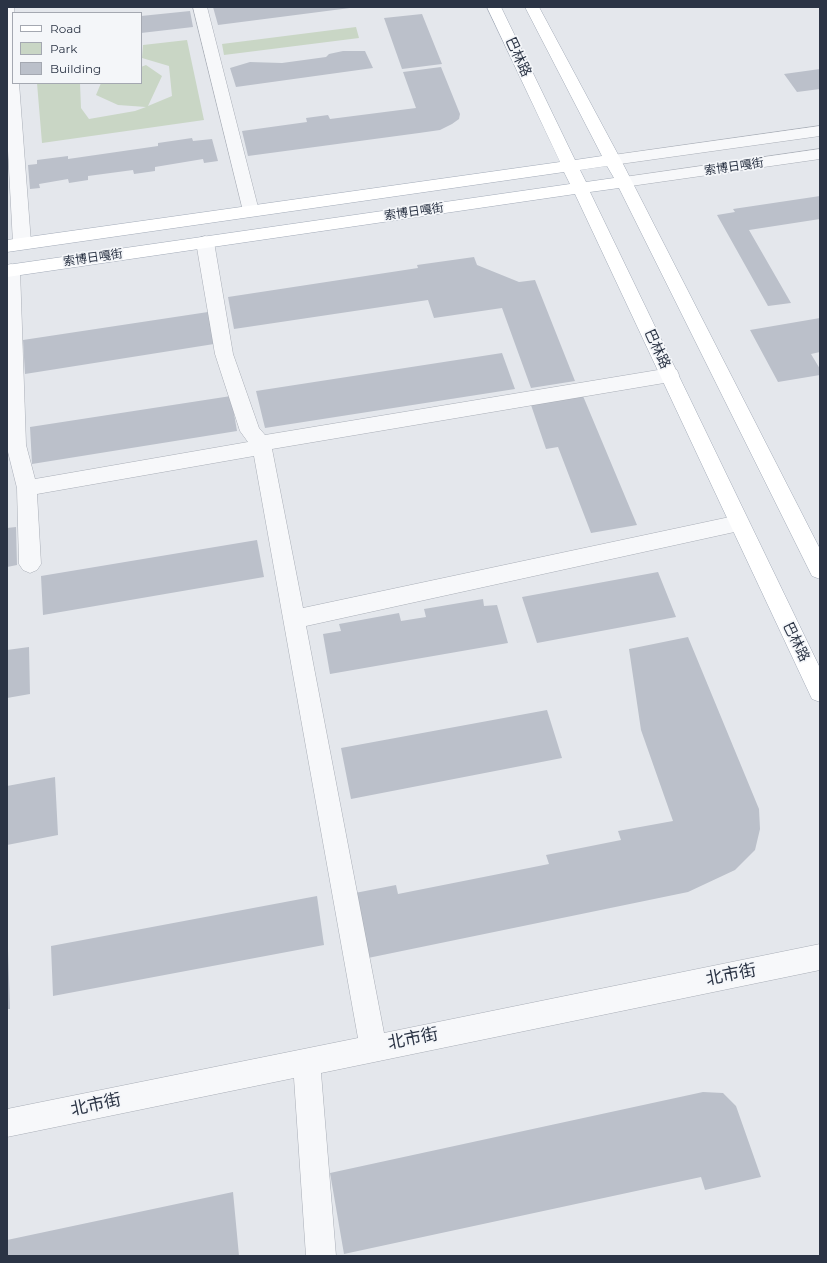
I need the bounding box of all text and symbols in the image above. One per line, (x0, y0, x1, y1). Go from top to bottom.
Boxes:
legend (12, 12, 142, 84)
text: Road (50, 21, 81, 36)
street label: 巴林路 (502, 34, 534, 80)
text: Park (50, 41, 77, 56)
text: Building (50, 61, 101, 76)
street label: 索博日嘎街 (703, 156, 765, 178)
street label: 索博日嘎街 (383, 201, 445, 223)
street label: 索博日嘎街 (62, 247, 124, 269)
street label: 巴林路 (641, 326, 673, 372)
street label: 巴林路 (779, 619, 813, 665)
street label: 北市街 (704, 960, 758, 990)
street label: 北市街 (386, 1024, 440, 1054)
street label: 北市街 (69, 1090, 123, 1120)

